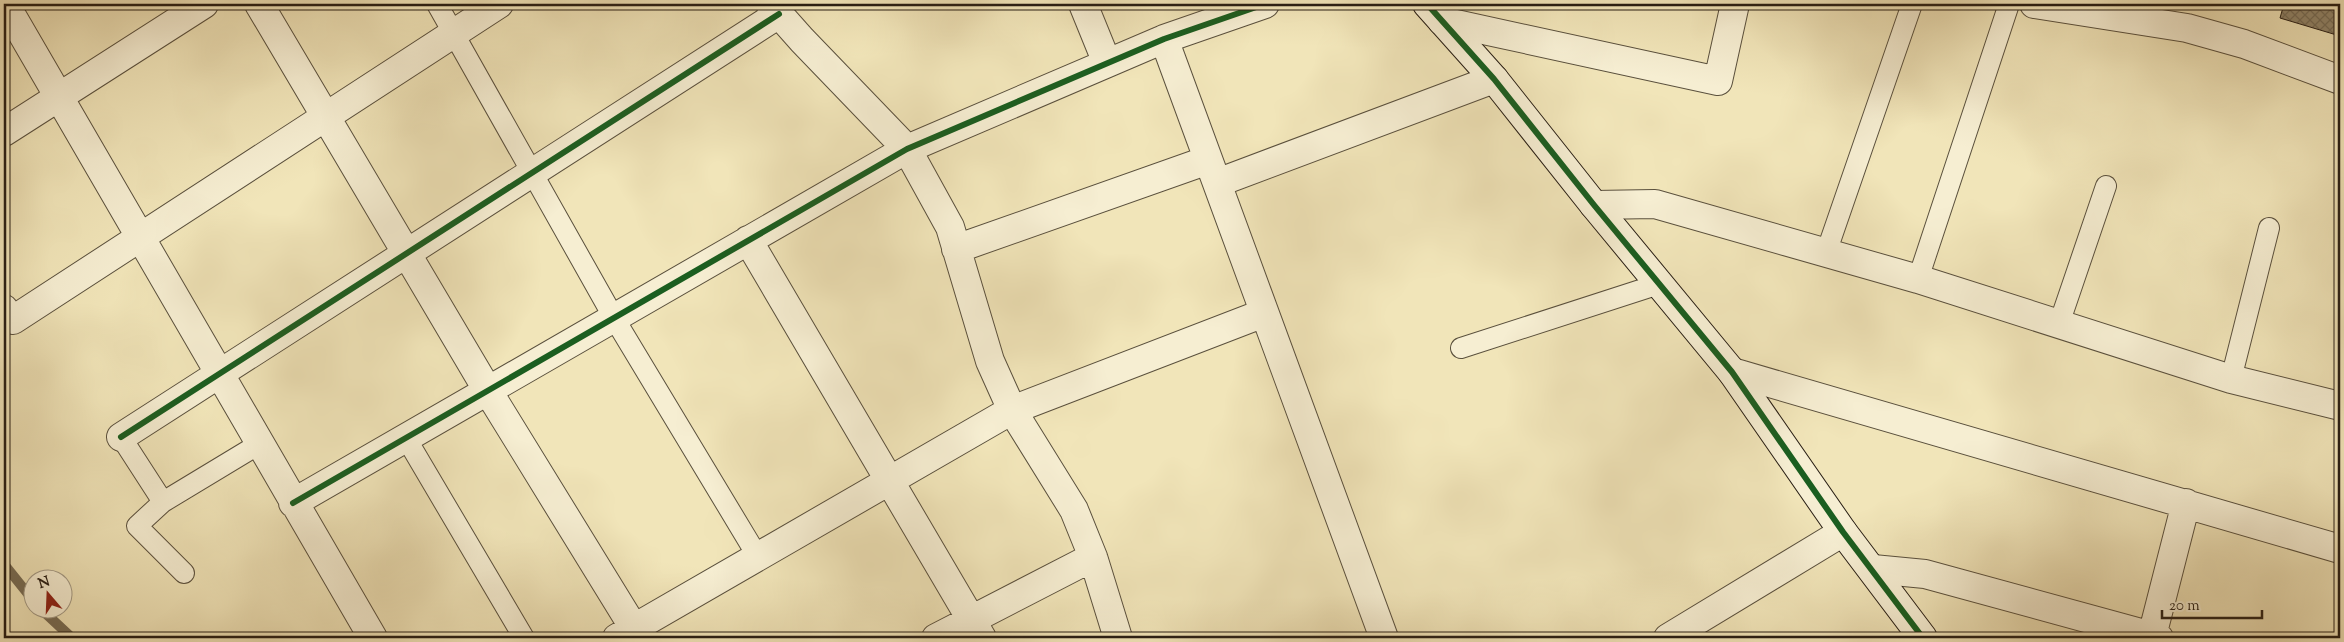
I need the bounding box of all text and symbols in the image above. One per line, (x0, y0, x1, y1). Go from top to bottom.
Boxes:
north arrow (22, 570, 72, 620)
text: N (36, 572, 53, 595)
scale bar (2162, 587, 2262, 619)
text: 20 m (2169, 596, 2200, 617)

